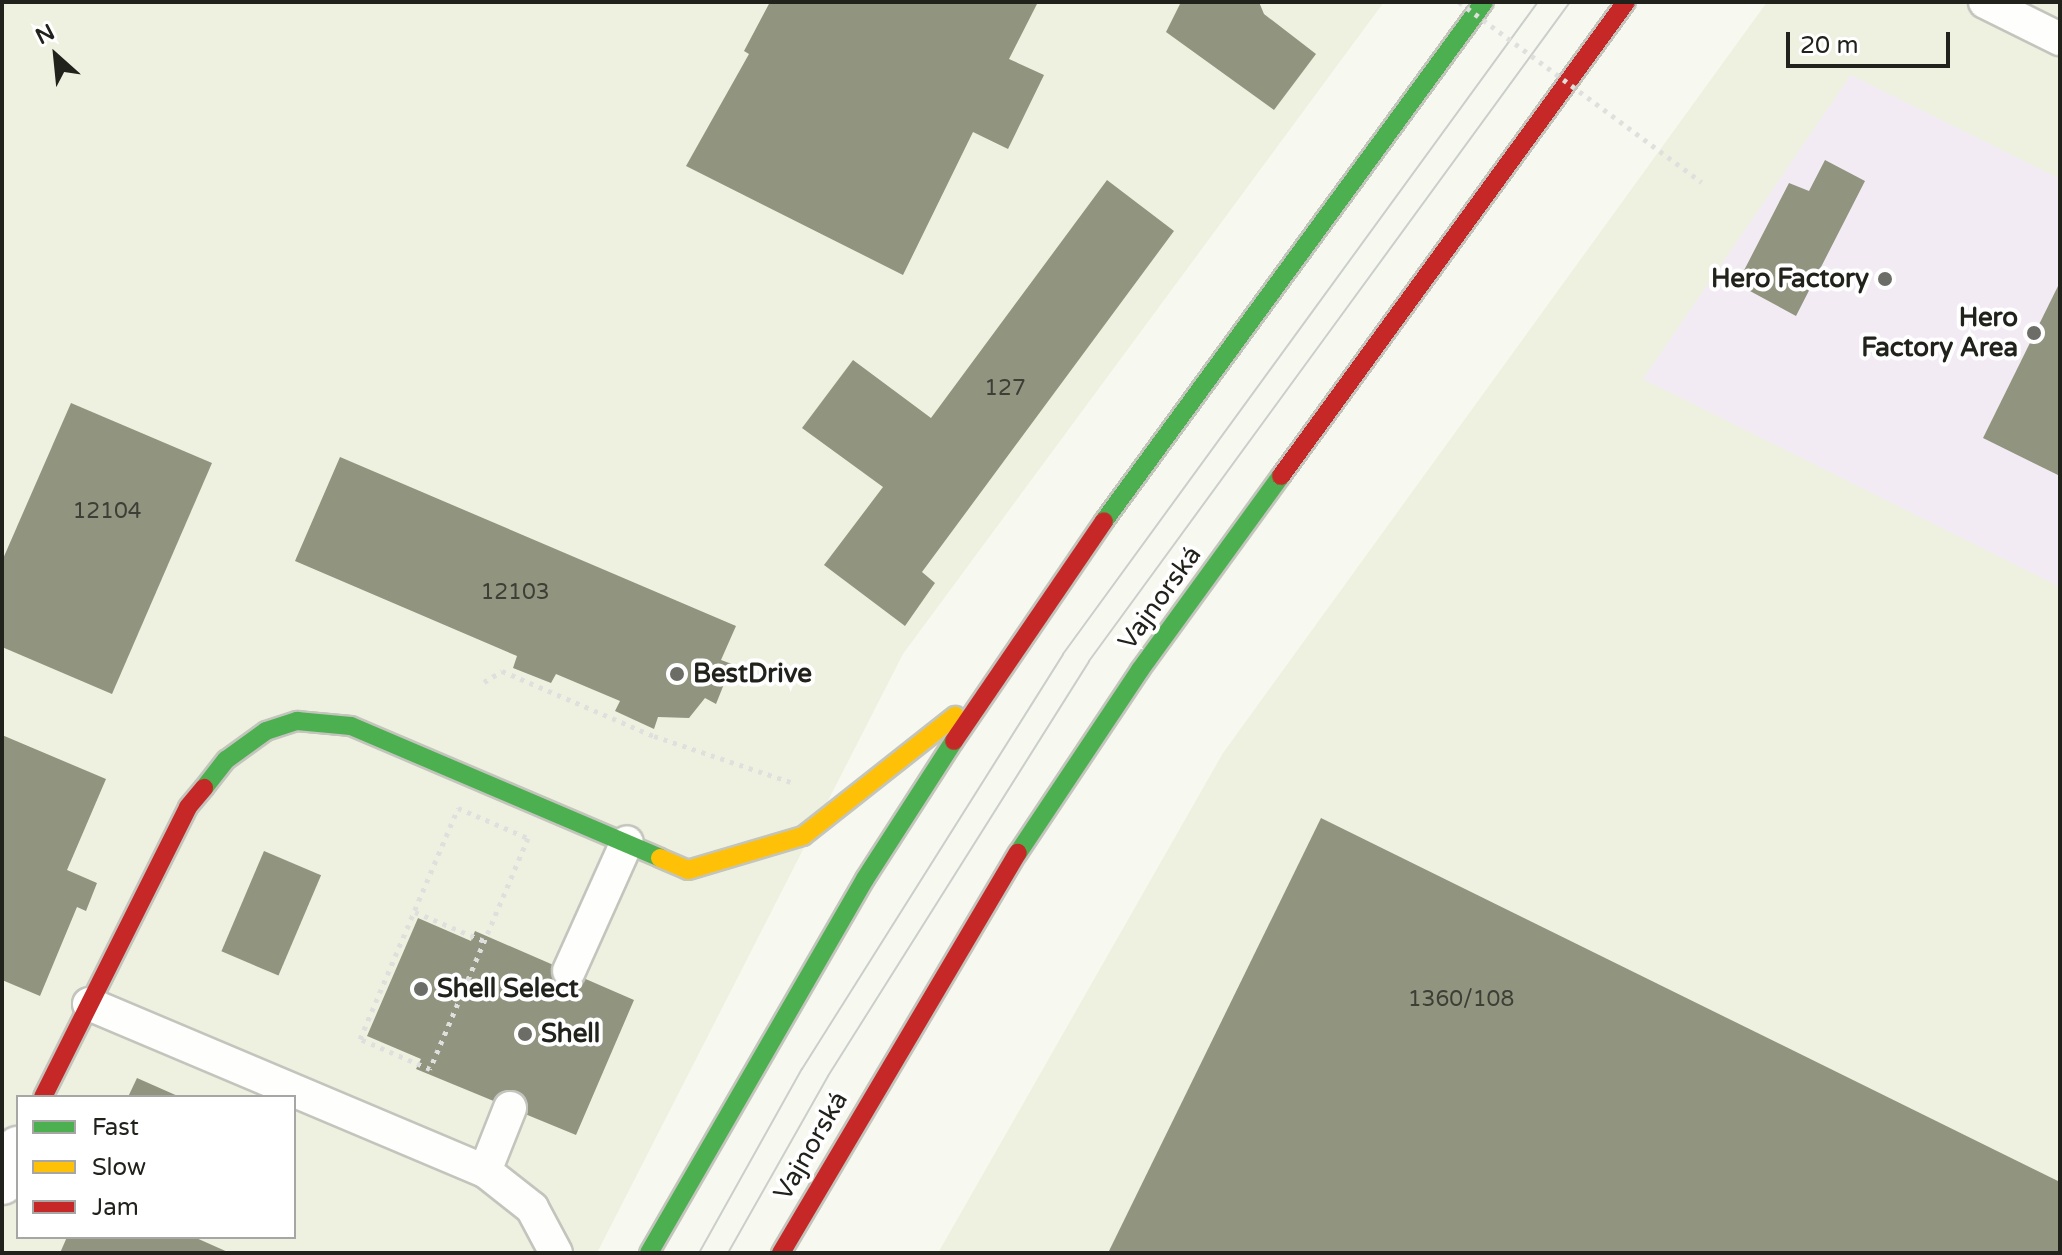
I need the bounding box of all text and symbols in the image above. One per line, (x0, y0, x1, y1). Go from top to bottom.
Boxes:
north arrow (16, 16, 96, 96)
scale bar (1790, 16, 1954, 66)
text: N (31, 19, 59, 50)
text: 20 m (1800, 31, 1858, 60)
place label: Hero Factory (1711, 263, 1869, 295)
marker: Hero Factory (1876, 270, 1894, 288)
place label: Hero Factory Area (1861, 302, 2018, 364)
marker: Hero Factory Area (2025, 324, 2043, 342)
house number: 127 (984, 376, 1026, 402)
house number: 12104 (72, 499, 142, 525)
street label: Vajnorská (1112, 540, 1208, 656)
house number: 12103 (480, 580, 550, 606)
place label: BestDrive (693, 658, 812, 690)
marker: BestDrive (668, 665, 686, 683)
place label: Shell Select (437, 973, 579, 1005)
marker: Shell Select (412, 980, 430, 998)
house number: 1360/108 (1408, 987, 1514, 1013)
place label: Shell (541, 1018, 600, 1050)
marker: Shell (516, 1025, 534, 1043)
street label: Vajnorská (767, 1086, 855, 1206)
legend (16, 1095, 296, 1239)
text: Fast (92, 1113, 139, 1142)
text: Slow (92, 1153, 146, 1182)
text: Jam (92, 1193, 139, 1222)

